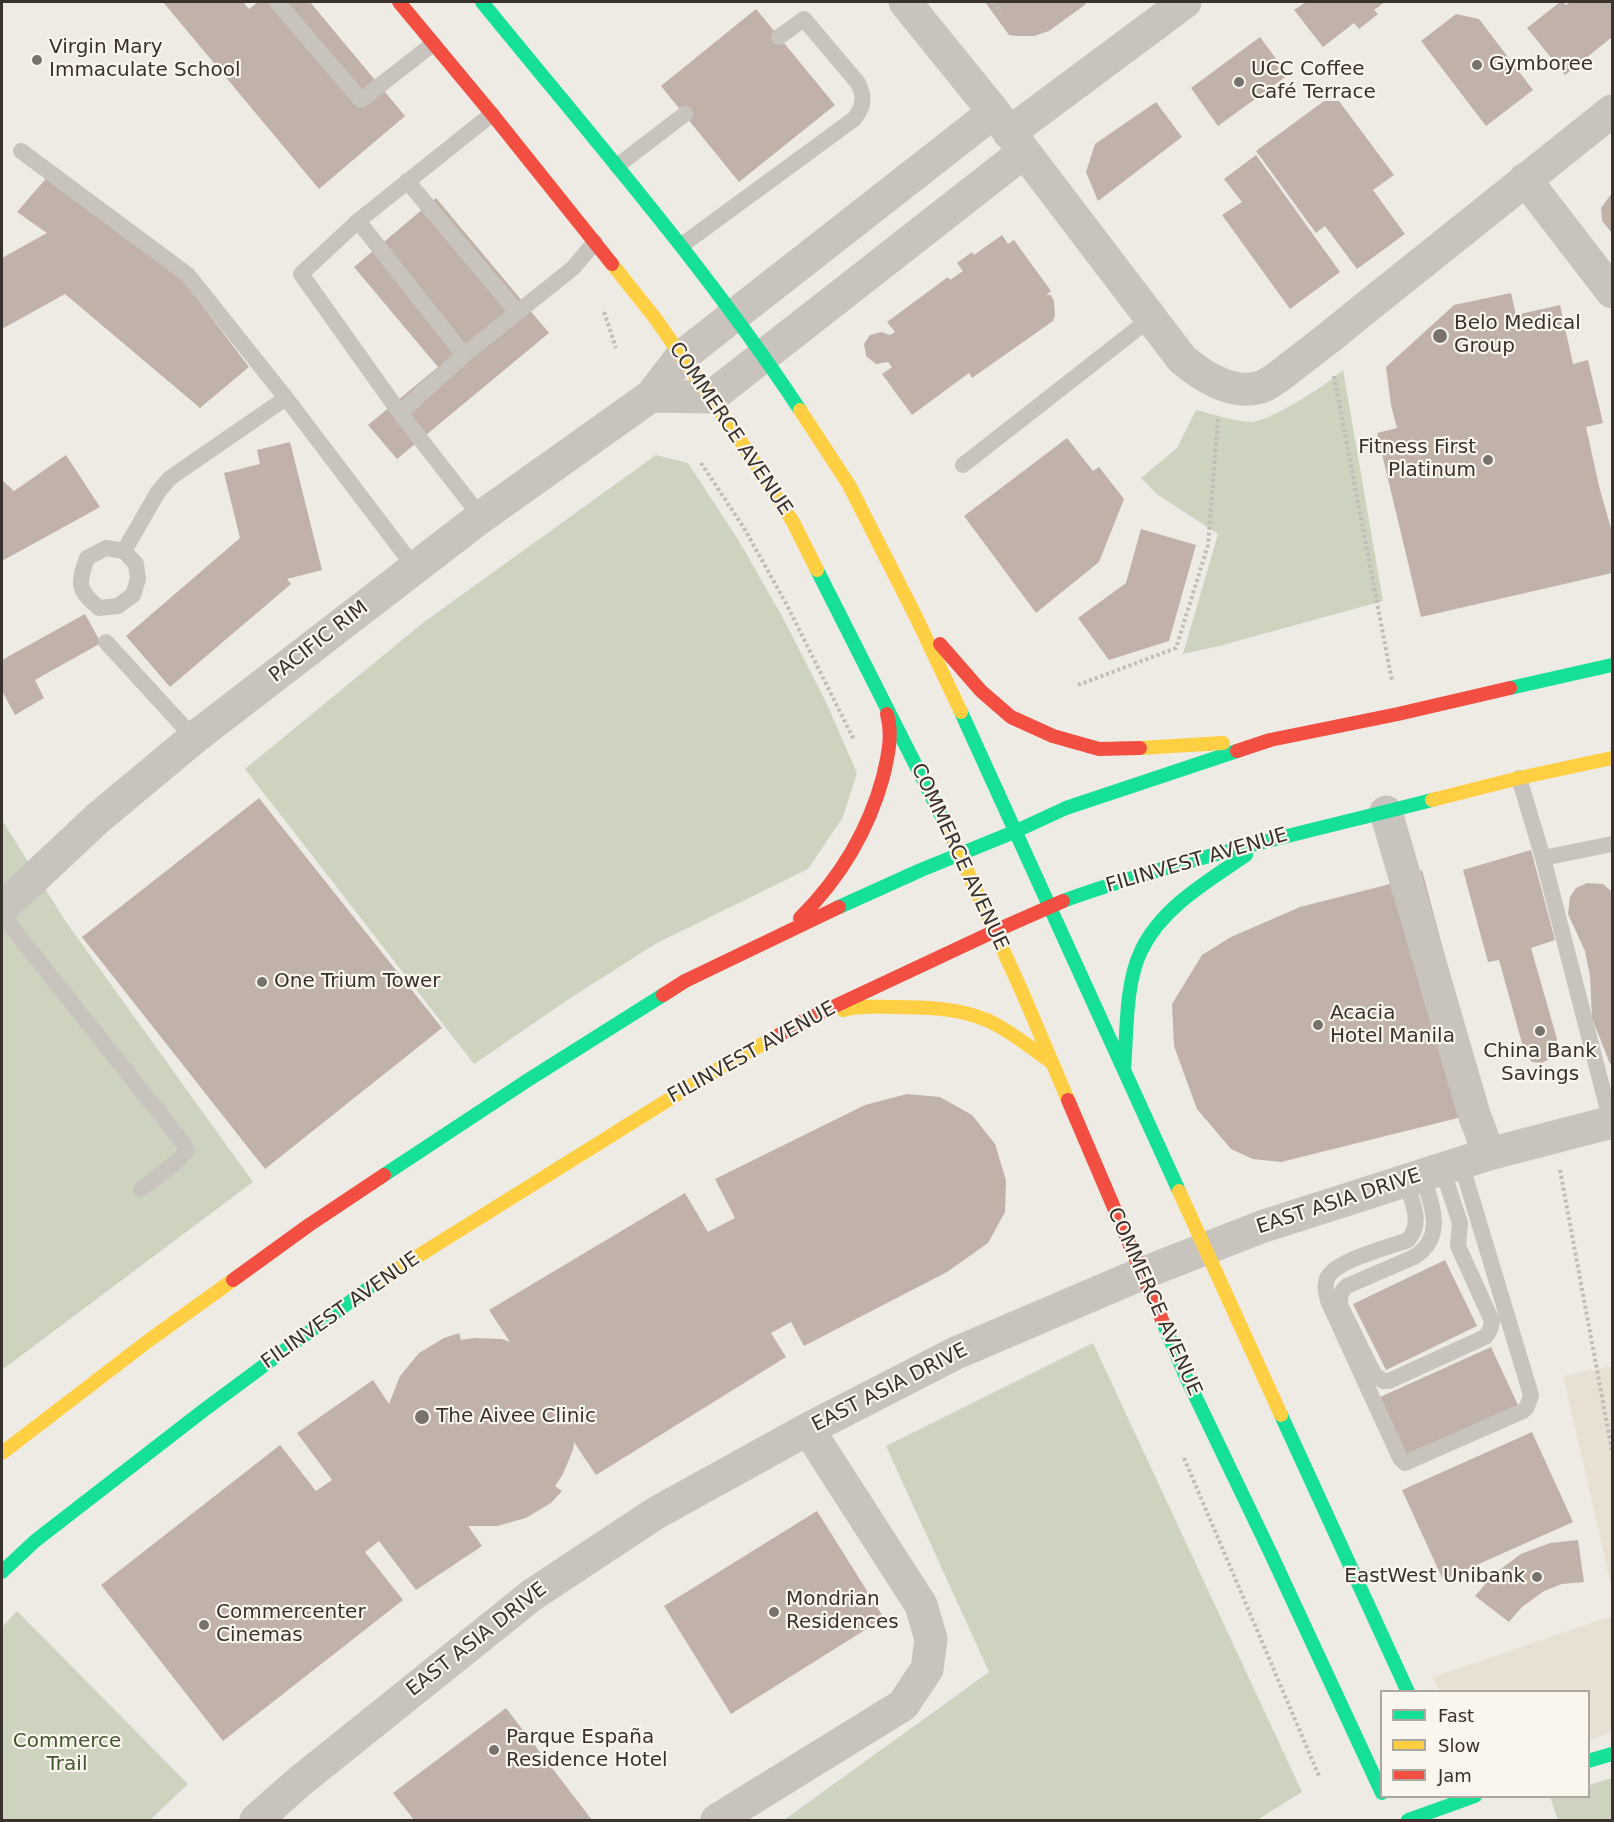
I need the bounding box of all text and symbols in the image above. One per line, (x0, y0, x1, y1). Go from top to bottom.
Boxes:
place label: Virgin Mary Immaculate School (49, 36, 241, 83)
marker: Virgin Mary Immaculate School (30, 53, 44, 67)
place label: Gymboree (1489, 53, 1593, 77)
place label: UCC Coffee Café Terrace (1251, 58, 1376, 105)
marker: Gymboree (1470, 58, 1484, 72)
marker: UCC Coffee Café Terrace (1232, 75, 1246, 89)
place label: Belo Medical Group (1454, 312, 1581, 359)
marker: Belo Medical Group (1431, 327, 1449, 345)
street label: COMMERCE AVENUE (663, 338, 797, 520)
place label: Fitness First Platinum (1358, 436, 1476, 483)
marker: Fitness First Platinum (1481, 453, 1495, 467)
street label: PACIFIC RIM (265, 596, 373, 688)
street label: COMMERCE AVENUE (905, 760, 1013, 954)
street label: FILINVEST AVENUE (1103, 824, 1291, 898)
place label: One Trium Tower (274, 970, 441, 994)
marker: One Trium Tower (255, 975, 269, 989)
street label: FILINVEST AVENUE (664, 997, 840, 1109)
place label: Acacia Hotel Manila (1330, 1002, 1455, 1049)
marker: Acacia Hotel Manila (1311, 1018, 1325, 1032)
marker: China Bank Savings (1533, 1024, 1547, 1038)
place label: China Bank Savings (1483, 1040, 1597, 1087)
street label: EAST ASIA DRIVE (1254, 1164, 1424, 1240)
street label: COMMERCE AVENUE (1102, 1204, 1206, 1400)
street label: FILINVEST AVENUE (257, 1247, 425, 1375)
street label: EAST ASIA DRIVE (808, 1338, 972, 1438)
place label: The Aivee Clinic (436, 1405, 596, 1429)
marker: The Aivee Clinic (413, 1408, 431, 1426)
place label: EastWest Unibank (1344, 1565, 1525, 1589)
marker: EastWest Unibank (1530, 1570, 1544, 1584)
street label: EAST ASIA DRIVE (402, 1578, 552, 1702)
place label: Mondrian Residences (786, 1588, 899, 1635)
place label: Commercenter Cinemas (216, 1601, 366, 1648)
marker: Mondrian Residences (767, 1605, 781, 1619)
marker: Commercenter Cinemas (197, 1618, 211, 1632)
legend (1380, 1690, 1590, 1798)
text: Fast (1438, 1705, 1474, 1726)
place label: Parque España Residence Hotel (506, 1726, 668, 1773)
park label: Commerce Trail (13, 1730, 121, 1777)
text: Slow (1438, 1735, 1480, 1756)
marker: Parque España Residence Hotel (487, 1743, 501, 1757)
text: Jam (1438, 1765, 1472, 1786)

